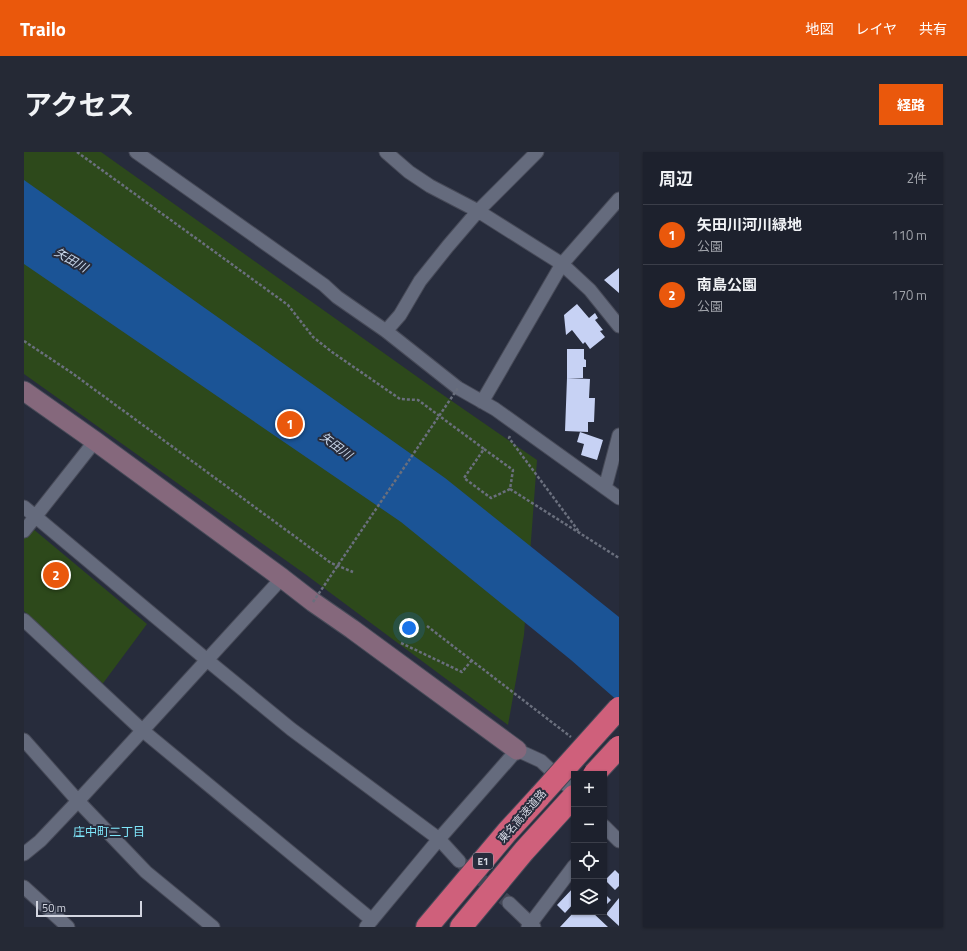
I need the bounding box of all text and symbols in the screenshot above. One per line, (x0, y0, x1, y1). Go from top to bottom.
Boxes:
text: Trailo (20, 14, 66, 43)
text: 地図 (805, 18, 833, 39)
text: レイヤ (855, 18, 897, 39)
text: 共有 (919, 18, 947, 39)
text: アクセス (24, 83, 135, 126)
button: 経路 (879, 84, 943, 125)
text: 周辺 (659, 166, 693, 192)
text: 2件 (907, 168, 927, 188)
text: 矢田川河川緑地 (697, 213, 802, 236)
text: 1 (668, 225, 676, 245)
text: 110 m (891, 225, 927, 245)
text: 公園 (697, 236, 723, 256)
water label: 矢田川 (51, 242, 93, 278)
text: 南島公園 (697, 273, 757, 296)
text: 2 (668, 285, 676, 305)
text: 170 m (891, 285, 927, 305)
text: 公園 (697, 296, 723, 316)
pin: 1 (277, 409, 303, 439)
water label: 矢田川 (316, 427, 358, 465)
pin: 2 (43, 560, 69, 590)
your location (399, 618, 419, 638)
map controls (571, 771, 607, 915)
button: + (571, 771, 607, 807)
street label: 東名高速道路 (494, 786, 550, 846)
button: − (571, 807, 607, 843)
district label: 庄中町二丁目 (73, 822, 145, 841)
button: locate (571, 843, 607, 879)
road number: E1 (473, 853, 493, 869)
button: layers (571, 879, 607, 915)
scale bar (36, 899, 142, 918)
text: 50 m (42, 900, 66, 916)

